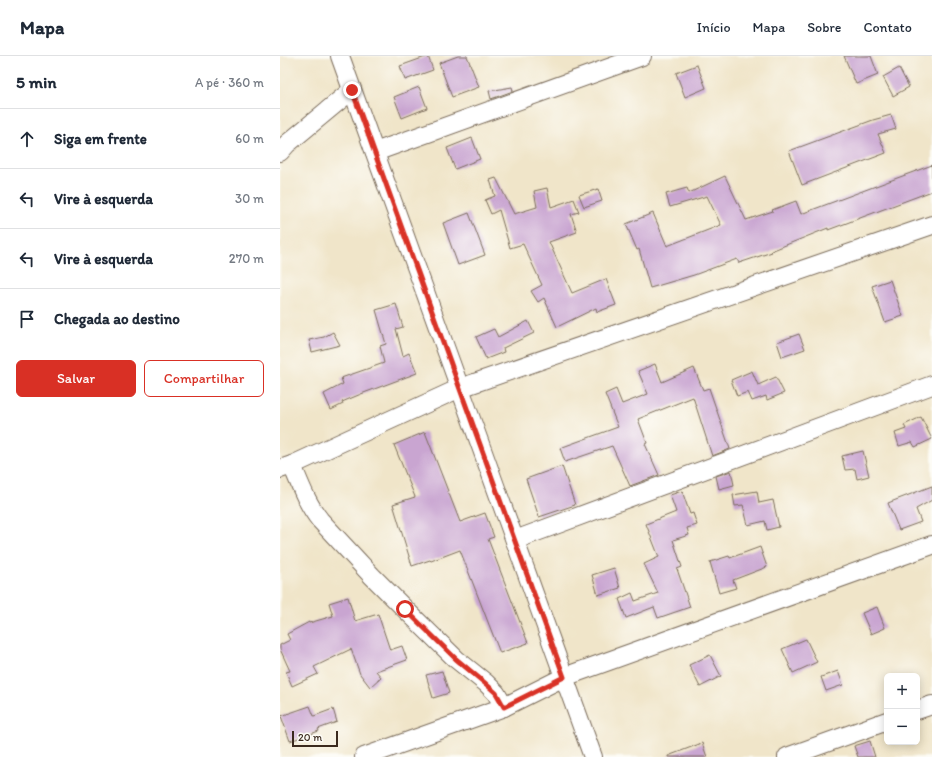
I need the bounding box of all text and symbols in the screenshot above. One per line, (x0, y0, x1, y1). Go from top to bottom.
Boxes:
text: Mapa (20, 16, 64, 39)
text: Início (697, 19, 731, 36)
text: Mapa (753, 19, 785, 36)
text: Sobre (807, 19, 841, 36)
text: Contato (863, 19, 912, 36)
text: 5 min (16, 72, 56, 92)
text: A pé · 360 m (195, 75, 264, 90)
route end (343, 81, 361, 99)
icon: ahead (16, 128, 38, 150)
text: Siga em frente (54, 130, 147, 148)
text: 60 m (235, 131, 264, 146)
icon: left (16, 188, 38, 210)
text: Vire à esquerda (54, 190, 153, 208)
text: 30 m (235, 191, 264, 206)
icon: left (16, 248, 38, 270)
text: Vire à esquerda (54, 250, 153, 268)
text: 270 m (229, 251, 264, 266)
icon: arrive (16, 308, 38, 330)
text: Chegada ao destino (54, 310, 180, 328)
button: Salvar (16, 360, 136, 397)
button: Compartilhar (144, 360, 264, 397)
route start (396, 600, 414, 618)
map controls (884, 673, 920, 745)
button: + (884, 673, 920, 709)
button: − (884, 709, 920, 745)
scale bar (292, 729, 338, 748)
text: 20 m (298, 731, 322, 744)

